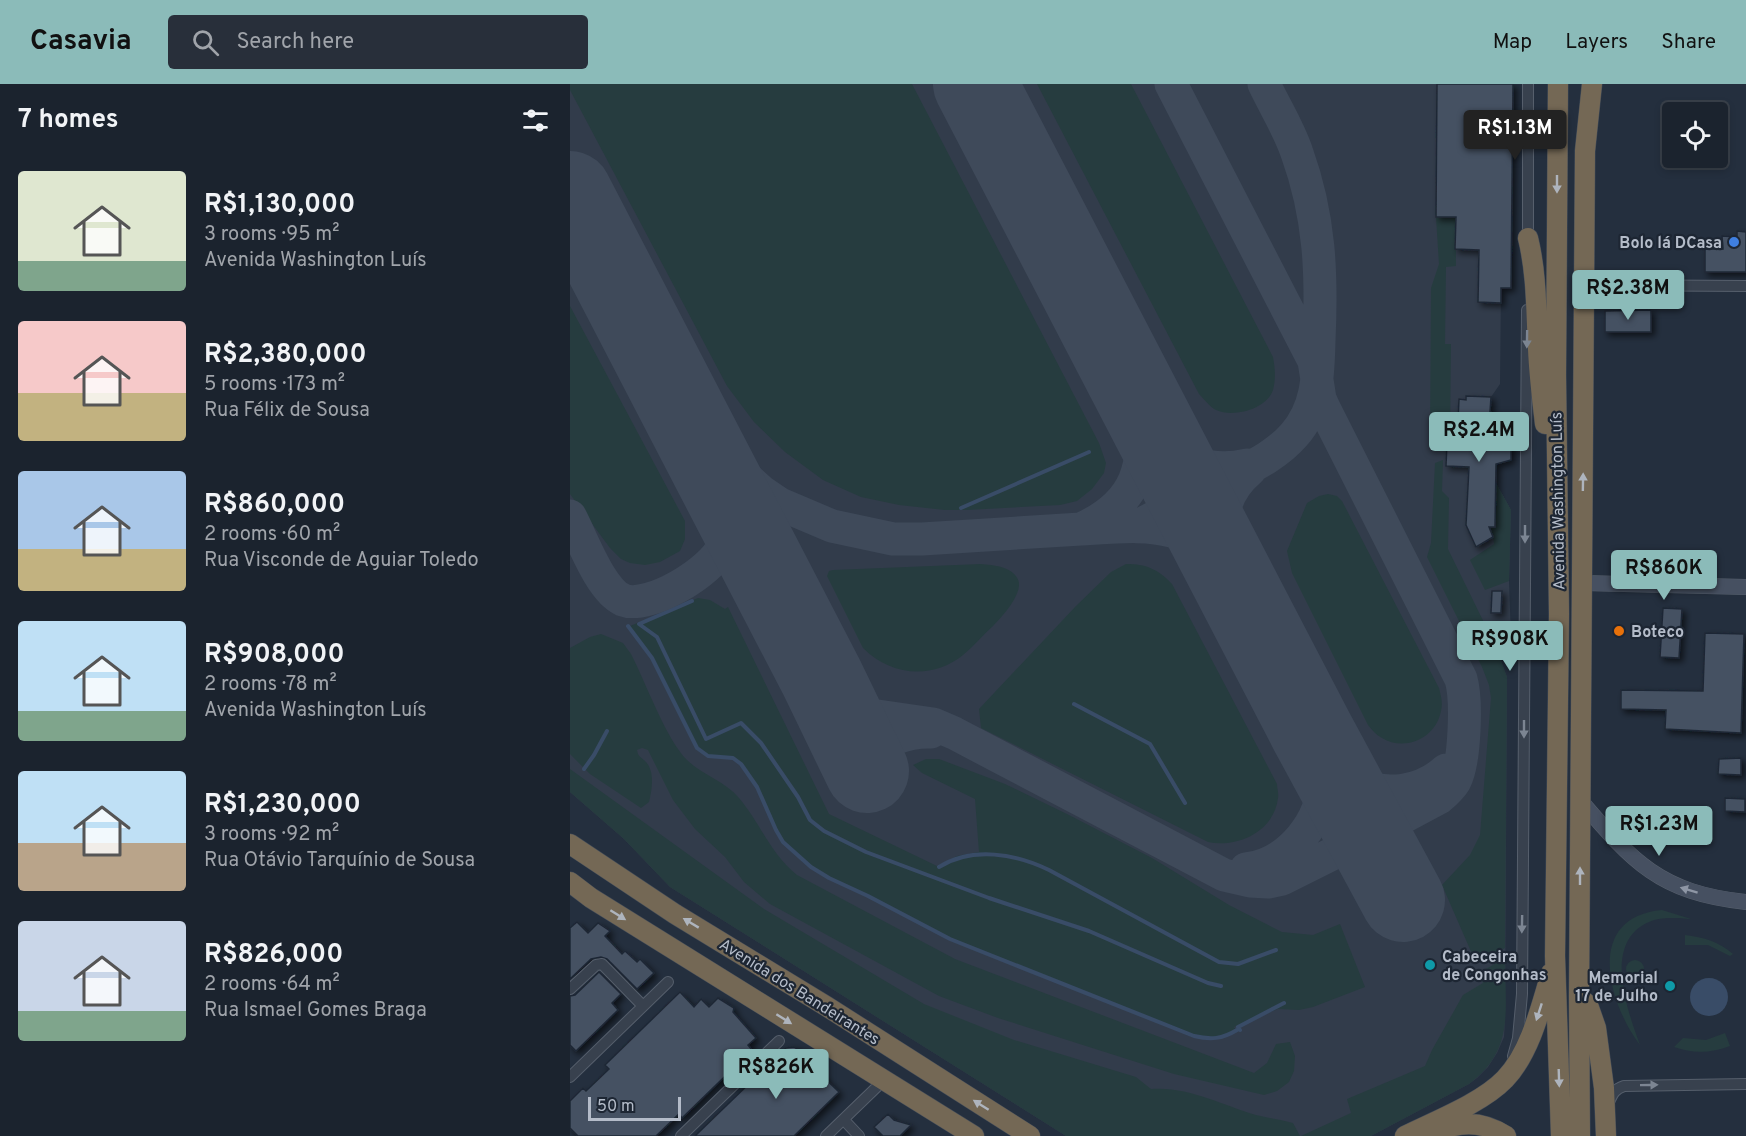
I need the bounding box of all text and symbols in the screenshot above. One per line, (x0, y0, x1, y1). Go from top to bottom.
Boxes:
search box (168, 15, 588, 69)
text: Casavia (30, 24, 132, 60)
icon: search (189, 26, 222, 59)
text: Search here (237, 29, 354, 56)
text: Map (1493, 29, 1532, 56)
text: Layers (1565, 29, 1628, 56)
text: Share (1661, 29, 1716, 56)
map controls (1662, 102, 1728, 168)
button: locate (1662, 102, 1728, 168)
text: 7 homes (18, 104, 118, 137)
icon: filters (519, 104, 552, 137)
pin: R$1.13M (1460, 110, 1570, 161)
text: R$1.13M (1478, 116, 1552, 142)
one-way arrow (1552, 175, 1562, 194)
text: R$1,130,000 (204, 189, 355, 222)
icon: home (66, 195, 138, 267)
text: 3 rooms · 95 m² (204, 222, 340, 248)
place label: Bolo lá DCasa (1619, 234, 1722, 254)
marker: Bolo lá DCasa (1727, 235, 1741, 249)
text: Avenida Washington Luís (204, 248, 427, 274)
pin: R$2.38M (1573, 270, 1683, 321)
text: R$2.38M (1586, 276, 1670, 302)
one-way arrow (1522, 329, 1532, 348)
text: R$2,380,000 (204, 339, 367, 372)
icon: home (66, 345, 138, 417)
text: 5 rooms · 173 m² (204, 372, 345, 398)
text: Rua Félix de Sousa (204, 398, 370, 424)
pin: R$2.4M (1430, 412, 1528, 463)
street label: Avenida Washington Luís (1547, 412, 1571, 590)
text: R$2.4M (1443, 418, 1515, 444)
one-way arrow (1579, 473, 1588, 492)
text: R$860,000 (204, 489, 345, 522)
icon: home (66, 495, 138, 567)
text: 2 rooms · 60 m² (204, 522, 340, 548)
one-way arrow (1521, 524, 1530, 543)
text: Rua Visconde de Aguiar Toledo (204, 548, 479, 574)
pin: R$860K (1615, 550, 1713, 601)
text: R$860K (1625, 556, 1703, 582)
pin: R$908K (1461, 621, 1559, 672)
place label: Boteco (1631, 623, 1684, 643)
marker: Boteco (1612, 624, 1626, 638)
text: R$908K (1471, 627, 1549, 653)
text: R$908,000 (204, 639, 345, 672)
icon: home (66, 645, 138, 717)
text: 2 rooms · 78 m² (204, 672, 337, 698)
text: Avenida Washington Luís (204, 698, 427, 724)
one-way arrow (1519, 719, 1529, 738)
text: R$1,230,000 (204, 789, 361, 822)
icon: home (66, 795, 138, 867)
pin: R$1.23M (1604, 806, 1714, 857)
text: R$1.23M (1619, 812, 1699, 838)
text: 3 rooms · 92 m² (204, 822, 339, 848)
text: Rua Otávio Tarquínio de Sousa (204, 848, 475, 874)
one-way arrow (1575, 866, 1585, 885)
one-way arrow (1680, 885, 1698, 894)
one-way arrow (610, 910, 626, 921)
one-way arrow (1518, 914, 1527, 933)
one-way arrow (683, 918, 699, 929)
street label: Avenida dos Bandeirantes (715, 935, 883, 1050)
text: R$826,000 (204, 939, 343, 972)
icon: home (66, 945, 138, 1017)
place label: Cabeceira de Congonhas (1442, 948, 1547, 986)
marker: Cabeceira de Congonhas (1423, 958, 1437, 972)
place label: Memorial 17 de Julho (1575, 969, 1658, 1007)
text: 2 rooms · 64 m² (204, 972, 340, 998)
marker: Memorial 17 de Julho (1663, 979, 1677, 993)
text: Rua Ismael Gomes Braga (204, 998, 427, 1024)
one-way arrow (1534, 1003, 1543, 1021)
one-way arrow (775, 1013, 792, 1024)
pin: R$826K (727, 1049, 825, 1100)
text: R$826K (738, 1055, 814, 1081)
one-way arrow (1555, 1068, 1564, 1087)
one-way arrow (1640, 1081, 1659, 1090)
scale bar (588, 1094, 681, 1122)
text: 50 m (597, 1097, 635, 1117)
one-way arrow (973, 1099, 989, 1110)

